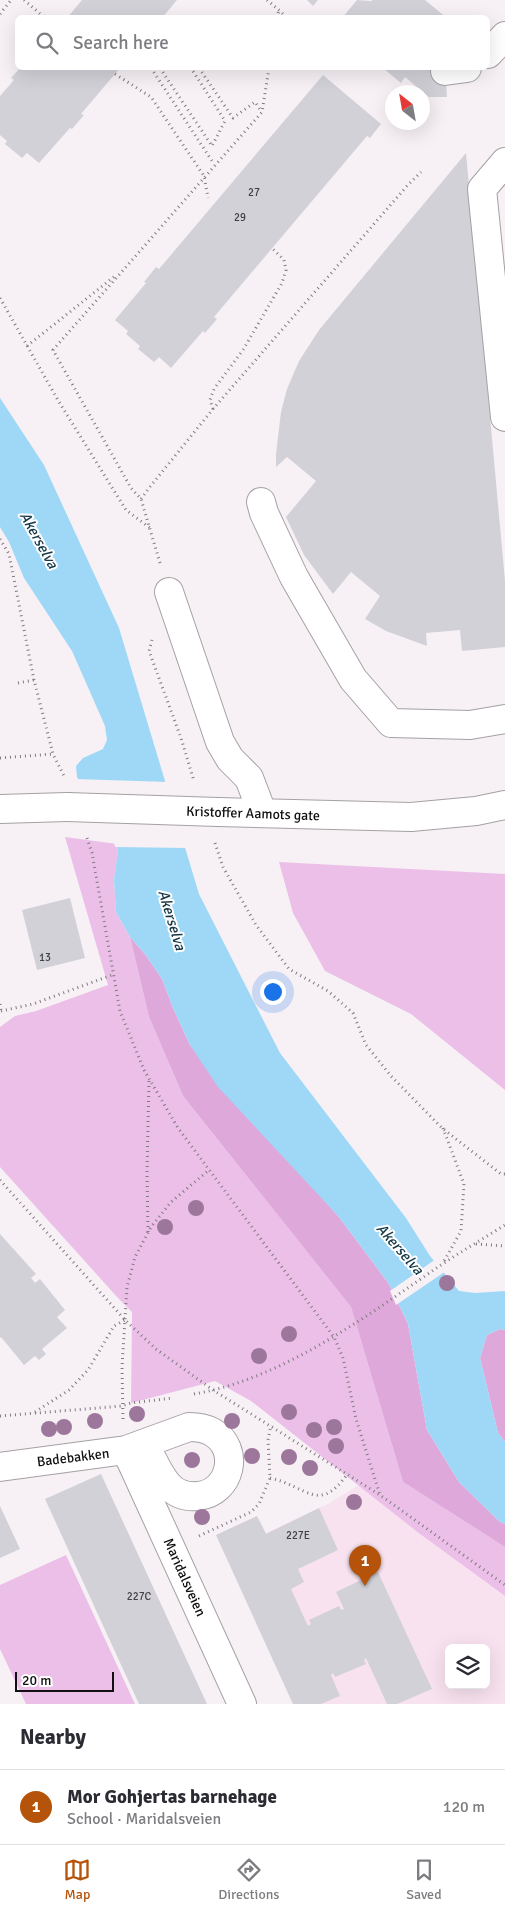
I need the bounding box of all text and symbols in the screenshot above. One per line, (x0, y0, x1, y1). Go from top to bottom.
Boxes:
search box (15, 15, 490, 70)
icon: search (33, 29, 61, 57)
text: Search here (73, 31, 169, 55)
north arrow (385, 85, 430, 130)
house number: 27 (248, 186, 260, 199)
house number: 29 (234, 211, 246, 224)
water label: Akerselva (16, 508, 62, 572)
street label: Kristoffer Aamots gate (186, 803, 320, 824)
water label: Akerselva (154, 888, 190, 953)
house number: 13 (39, 951, 51, 964)
your location (260, 979, 286, 1005)
water label: Akerselva (373, 1220, 427, 1279)
street label: Badebakken (36, 1445, 110, 1470)
house number: 227E (286, 1529, 310, 1542)
street label: Maridalsveien (160, 1535, 209, 1619)
pin: 1 (349, 1545, 381, 1586)
house number: 227C (127, 1590, 152, 1603)
map controls (445, 1644, 490, 1689)
button: layers (445, 1644, 490, 1689)
scale bar (15, 1669, 114, 1692)
text: 20 m (22, 1672, 51, 1689)
text: Nearby (20, 1724, 86, 1750)
text: Mor Gohjertas barnehage (67, 1785, 277, 1809)
text: 1 (32, 1797, 40, 1817)
text: 120 m (443, 1797, 485, 1817)
text: School · Maridalsveien (67, 1809, 221, 1829)
tab: Map (63, 1856, 91, 1903)
tab: Directions (218, 1856, 279, 1903)
tab: Saved (406, 1856, 442, 1903)

